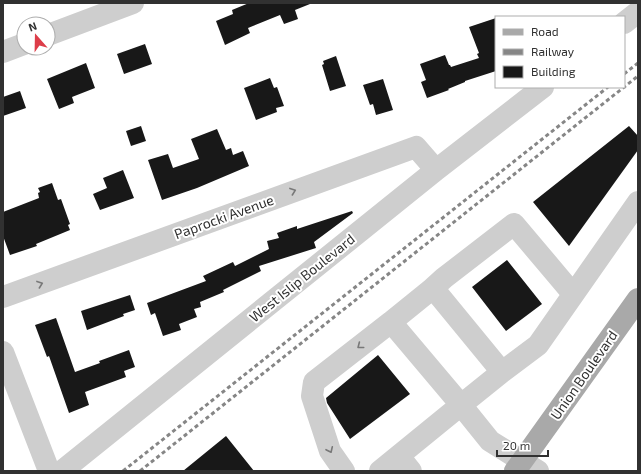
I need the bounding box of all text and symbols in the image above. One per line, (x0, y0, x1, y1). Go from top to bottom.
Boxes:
north arrow (16, 16, 56, 56)
legend (495, 16, 625, 88)
text: N (26, 19, 38, 34)
text: Road (531, 24, 559, 38)
text: Railway (531, 44, 575, 58)
text: Building (531, 64, 576, 78)
one-way arrow (290, 188, 297, 196)
street label: Paprocki Avenue (172, 191, 276, 242)
street label: West Islip Boulevard (246, 230, 358, 325)
one-way arrow (36, 280, 43, 288)
street label: Union Boulevard (547, 327, 621, 423)
one-way arrow (358, 341, 365, 348)
scale bar (497, 432, 548, 458)
text: 20 m (503, 438, 530, 452)
one-way arrow (325, 445, 333, 453)

